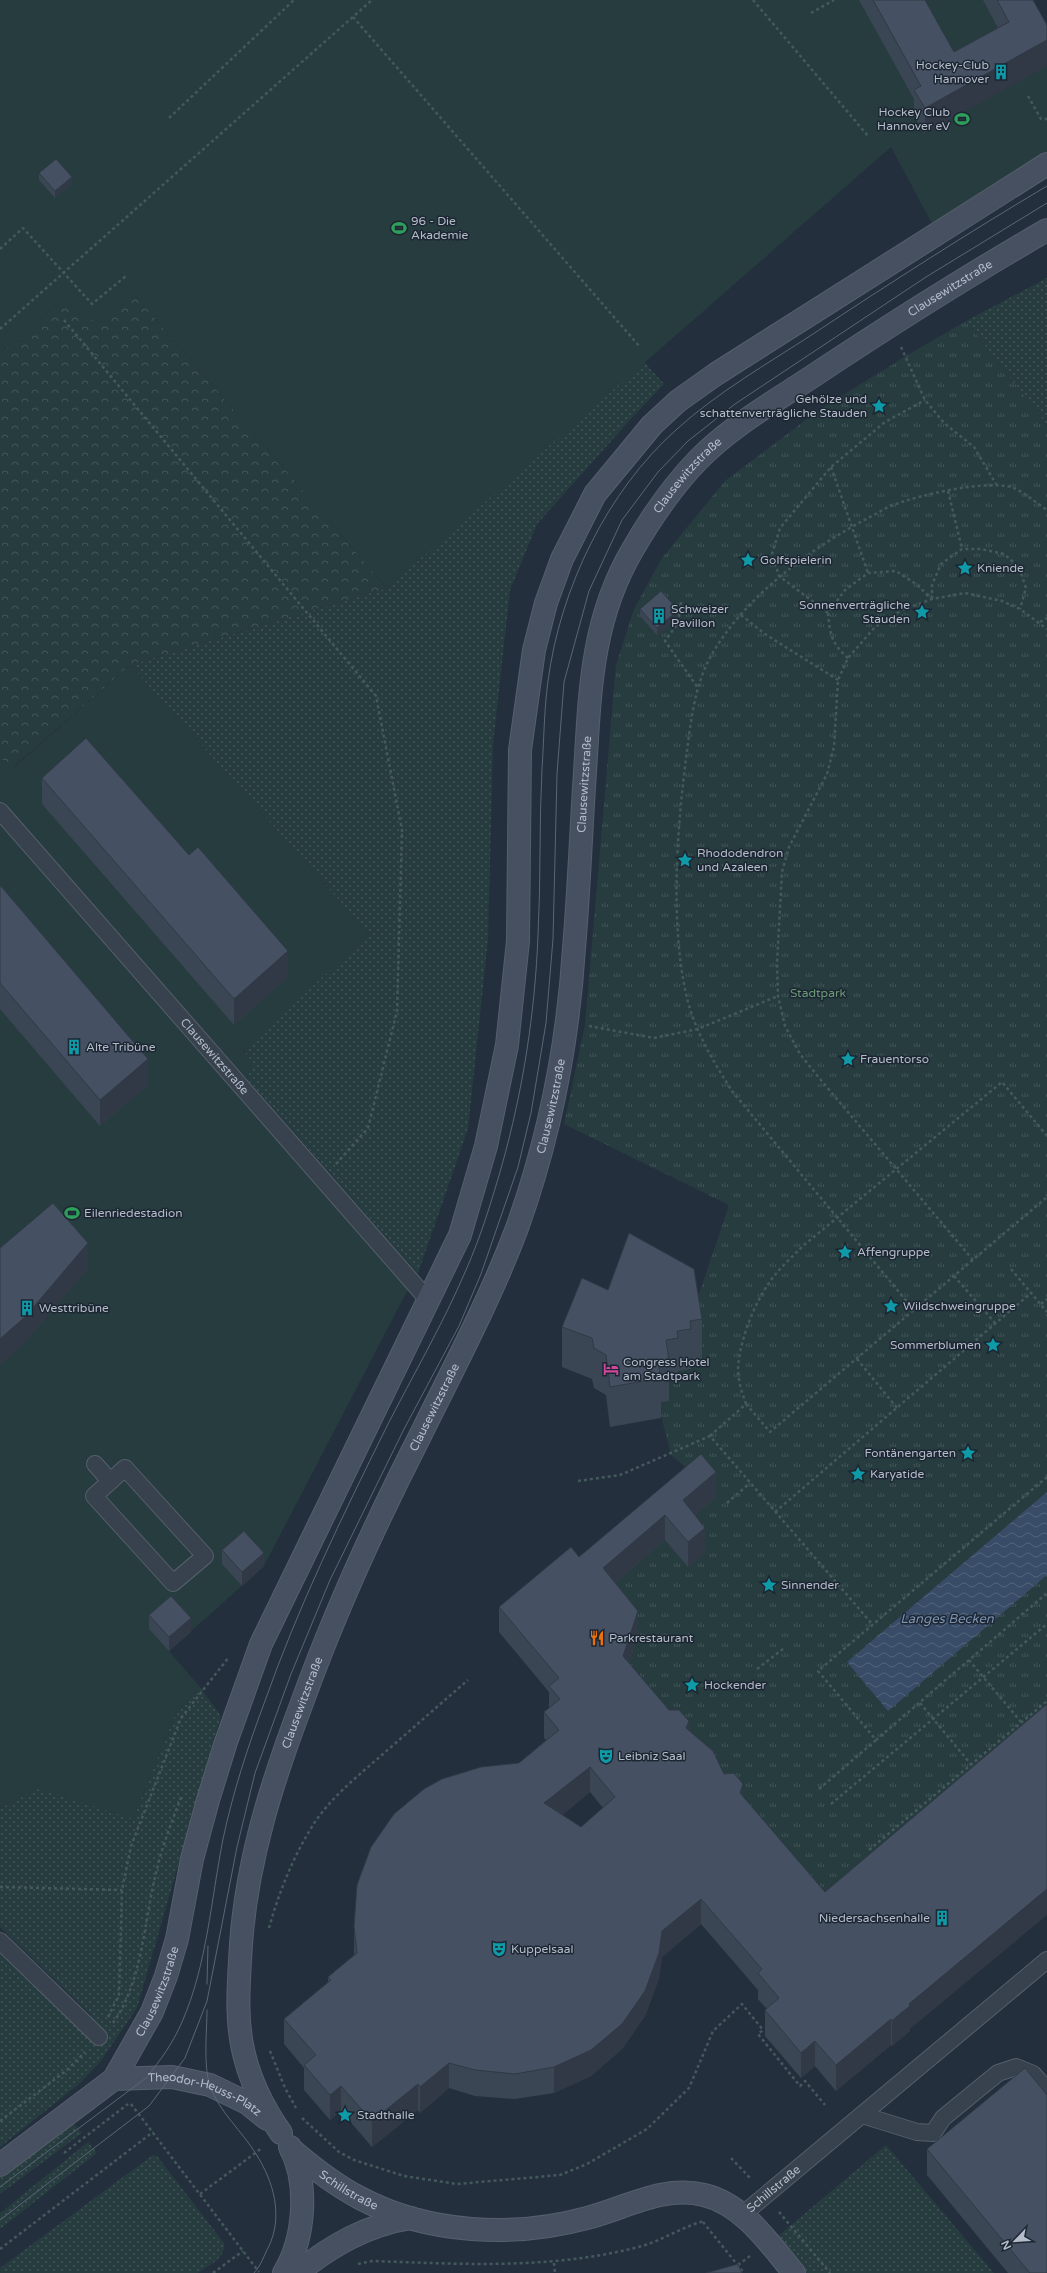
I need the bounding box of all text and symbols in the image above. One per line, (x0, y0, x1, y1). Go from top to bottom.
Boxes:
place label: Hockey-Club Hannover (916, 58, 989, 86)
building icon: Hockey-Club Hannover (992, 63, 1010, 81)
place label: Hockey Club Hannover eV (877, 105, 951, 133)
sports icon: Hockey Club Hannover eV (953, 110, 971, 128)
place label: 96 - Die Akademie (411, 214, 468, 242)
sports icon: 96 - Die Akademie (390, 219, 408, 237)
street label: Clausewitzstraße (905, 257, 995, 320)
place label: Gehölze und schattenverträgliche Stauden (700, 392, 867, 420)
place icon: Gehölze und schattenverträgliche Stauden (870, 397, 888, 415)
street label: Clausewitzstraße (650, 434, 725, 516)
place icon: Golfspielerin (739, 551, 757, 569)
place label: Golfspielerin (760, 553, 832, 567)
place icon: Kniende (956, 559, 974, 577)
place label: Kniende (977, 561, 1024, 575)
place label: Sonnenverträgliche Stauden (799, 598, 910, 626)
place label: Schweizer Pavillon (671, 602, 729, 630)
place icon: Sonnenverträgliche Stauden (913, 603, 931, 621)
building icon: Schweizer Pavillon (650, 607, 668, 625)
street label: Clausewitzstraße (574, 735, 594, 833)
place label: Rhododendron und Azaleen (697, 846, 783, 874)
place icon: Rhododendron und Azaleen (676, 851, 694, 869)
park label: Stadtpark (790, 986, 846, 1000)
street label: Clausewitzstraße (178, 1015, 252, 1097)
building icon: Alte Tribüne (65, 1038, 83, 1056)
place label: Alte Tribüne (86, 1040, 156, 1054)
place icon: Frauentorso (839, 1050, 857, 1068)
place label: Frauentorso (860, 1052, 929, 1066)
street label: Clausewitzstraße (534, 1058, 568, 1155)
sports icon: Eilenriedestadion (63, 1204, 81, 1222)
place label: Eilenriedestadion (84, 1206, 183, 1220)
place icon: Affengruppe (836, 1243, 854, 1261)
place label: Affengruppe (857, 1245, 930, 1259)
place icon: Wildschweingruppe (882, 1297, 900, 1315)
building icon: Westtribüne (18, 1299, 36, 1317)
place label: Wildschweingruppe (903, 1299, 1016, 1313)
place label: Westtribüne (39, 1301, 109, 1315)
place icon: Sommerblumen (984, 1336, 1002, 1354)
place label: Sommerblumen (890, 1338, 981, 1352)
place label: Congress Hotel am Stadtpark (623, 1355, 710, 1383)
hotel icon: Congress Hotel am Stadtpark (602, 1360, 620, 1378)
street label: Clausewitzstraße (406, 1361, 462, 1454)
place icon: Fontänengarten (959, 1444, 977, 1462)
place label: Fontänengarten (864, 1446, 956, 1460)
place icon: Karyatide (849, 1465, 867, 1483)
place label: Karyatide (870, 1467, 924, 1481)
place icon: Sinnender (760, 1576, 778, 1594)
place label: Sinnender (781, 1578, 839, 1592)
water label: Langes Becken (900, 1611, 995, 1627)
restaurant icon: Parkrestaurant (588, 1629, 606, 1647)
place label: Parkrestaurant (609, 1631, 694, 1645)
street label: Clausewitzstraße (279, 1655, 326, 1750)
place icon: Hockender (683, 1676, 701, 1694)
place label: Hockender (704, 1678, 766, 1692)
theatre icon: Leibniz Saal (597, 1747, 615, 1765)
place label: Leibniz Saal (618, 1749, 686, 1763)
building icon: Niedersachsenhalle (933, 1909, 951, 1927)
place label: Niedersachsenhalle (819, 1911, 930, 1925)
theatre icon: Kuppelsaal (490, 1940, 508, 1958)
place label: Kuppelsaal (511, 1942, 574, 1956)
street label: Clausewitzstraße (132, 1944, 182, 2039)
street label: Theodor-Heuss-Platz (148, 2070, 264, 2119)
place icon: Stadthalle (336, 2106, 354, 2124)
place label: Stadthalle (357, 2108, 415, 2122)
street label: Schillstraße (744, 2162, 803, 2215)
street label: Schillstraße (316, 2167, 380, 2213)
north arrow (995, 2221, 1035, 2261)
text: N (999, 2238, 1014, 2252)

